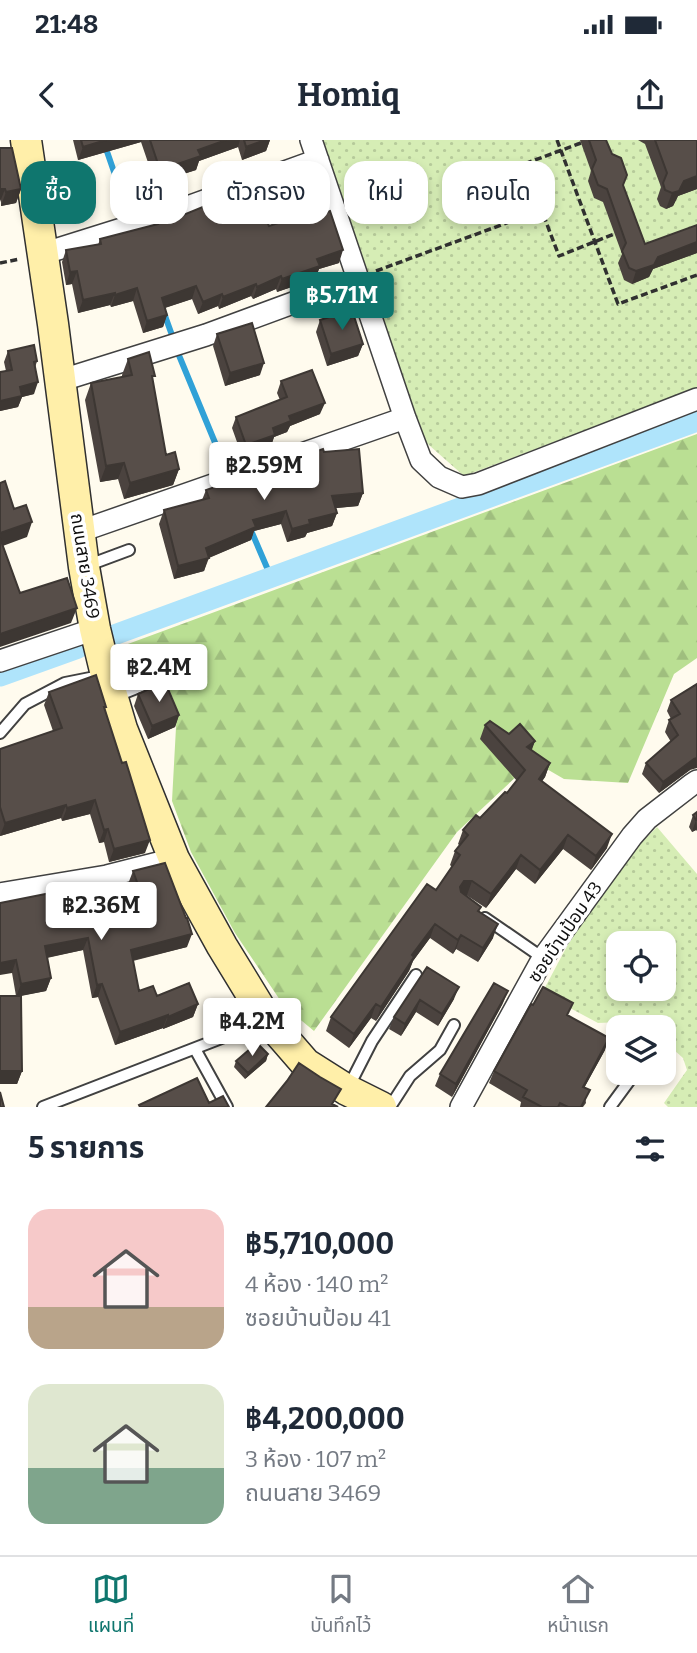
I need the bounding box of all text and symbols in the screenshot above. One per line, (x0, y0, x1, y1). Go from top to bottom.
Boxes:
text: 21:48 (35, 9, 98, 40)
icon: back (28, 76, 66, 114)
text: Homiq (297, 76, 400, 114)
icon: share (631, 76, 669, 114)
chip: ซื้อ (21, 161, 96, 224)
chip: เช่า (110, 161, 188, 224)
chip: ตัวกรอง (202, 161, 330, 224)
chip: ใหม่ (344, 161, 428, 224)
chip: คอนโด (442, 161, 555, 224)
pin: ฿5.71M (285, 272, 399, 332)
text: ฿5.71M (306, 281, 378, 309)
pin: ฿2.59M (207, 442, 321, 502)
text: ฿2.59M (225, 451, 303, 479)
street label: ถนนสาย 3469 (66, 512, 104, 620)
pin: ฿2.4M (110, 644, 208, 704)
text: ฿2.4M (126, 653, 192, 681)
street label: ซอยบ้านป้อม 43 (523, 877, 607, 987)
pin: ฿2.36M (44, 882, 158, 942)
text: ฿2.36M (62, 891, 140, 919)
map controls (606, 931, 676, 1085)
button: locate (606, 931, 676, 1001)
pin: ฿4.2M (203, 998, 301, 1058)
text: ฿4.2M (219, 1007, 285, 1035)
button: layers (606, 1015, 676, 1085)
text: 5 รายการ (28, 1130, 144, 1166)
icon: filters (631, 1130, 669, 1168)
text: ฿5,710,000 (245, 1226, 394, 1262)
icon: home (84, 1237, 168, 1321)
text: 4 ห้อง · 140 m² (245, 1270, 388, 1298)
text: ซอยบ้านป้อม 41 (245, 1304, 391, 1332)
text: ฿4,200,000 (245, 1401, 405, 1437)
icon: home (84, 1412, 168, 1496)
text: 3 ห้อง · 107 m² (245, 1445, 386, 1473)
text: ถนนสาย 3469 (245, 1479, 381, 1507)
tab: แผนที่ (88, 1570, 134, 1641)
tab: บันทึกไว้ (310, 1570, 371, 1641)
tab: หน้าแรก (547, 1570, 609, 1641)

